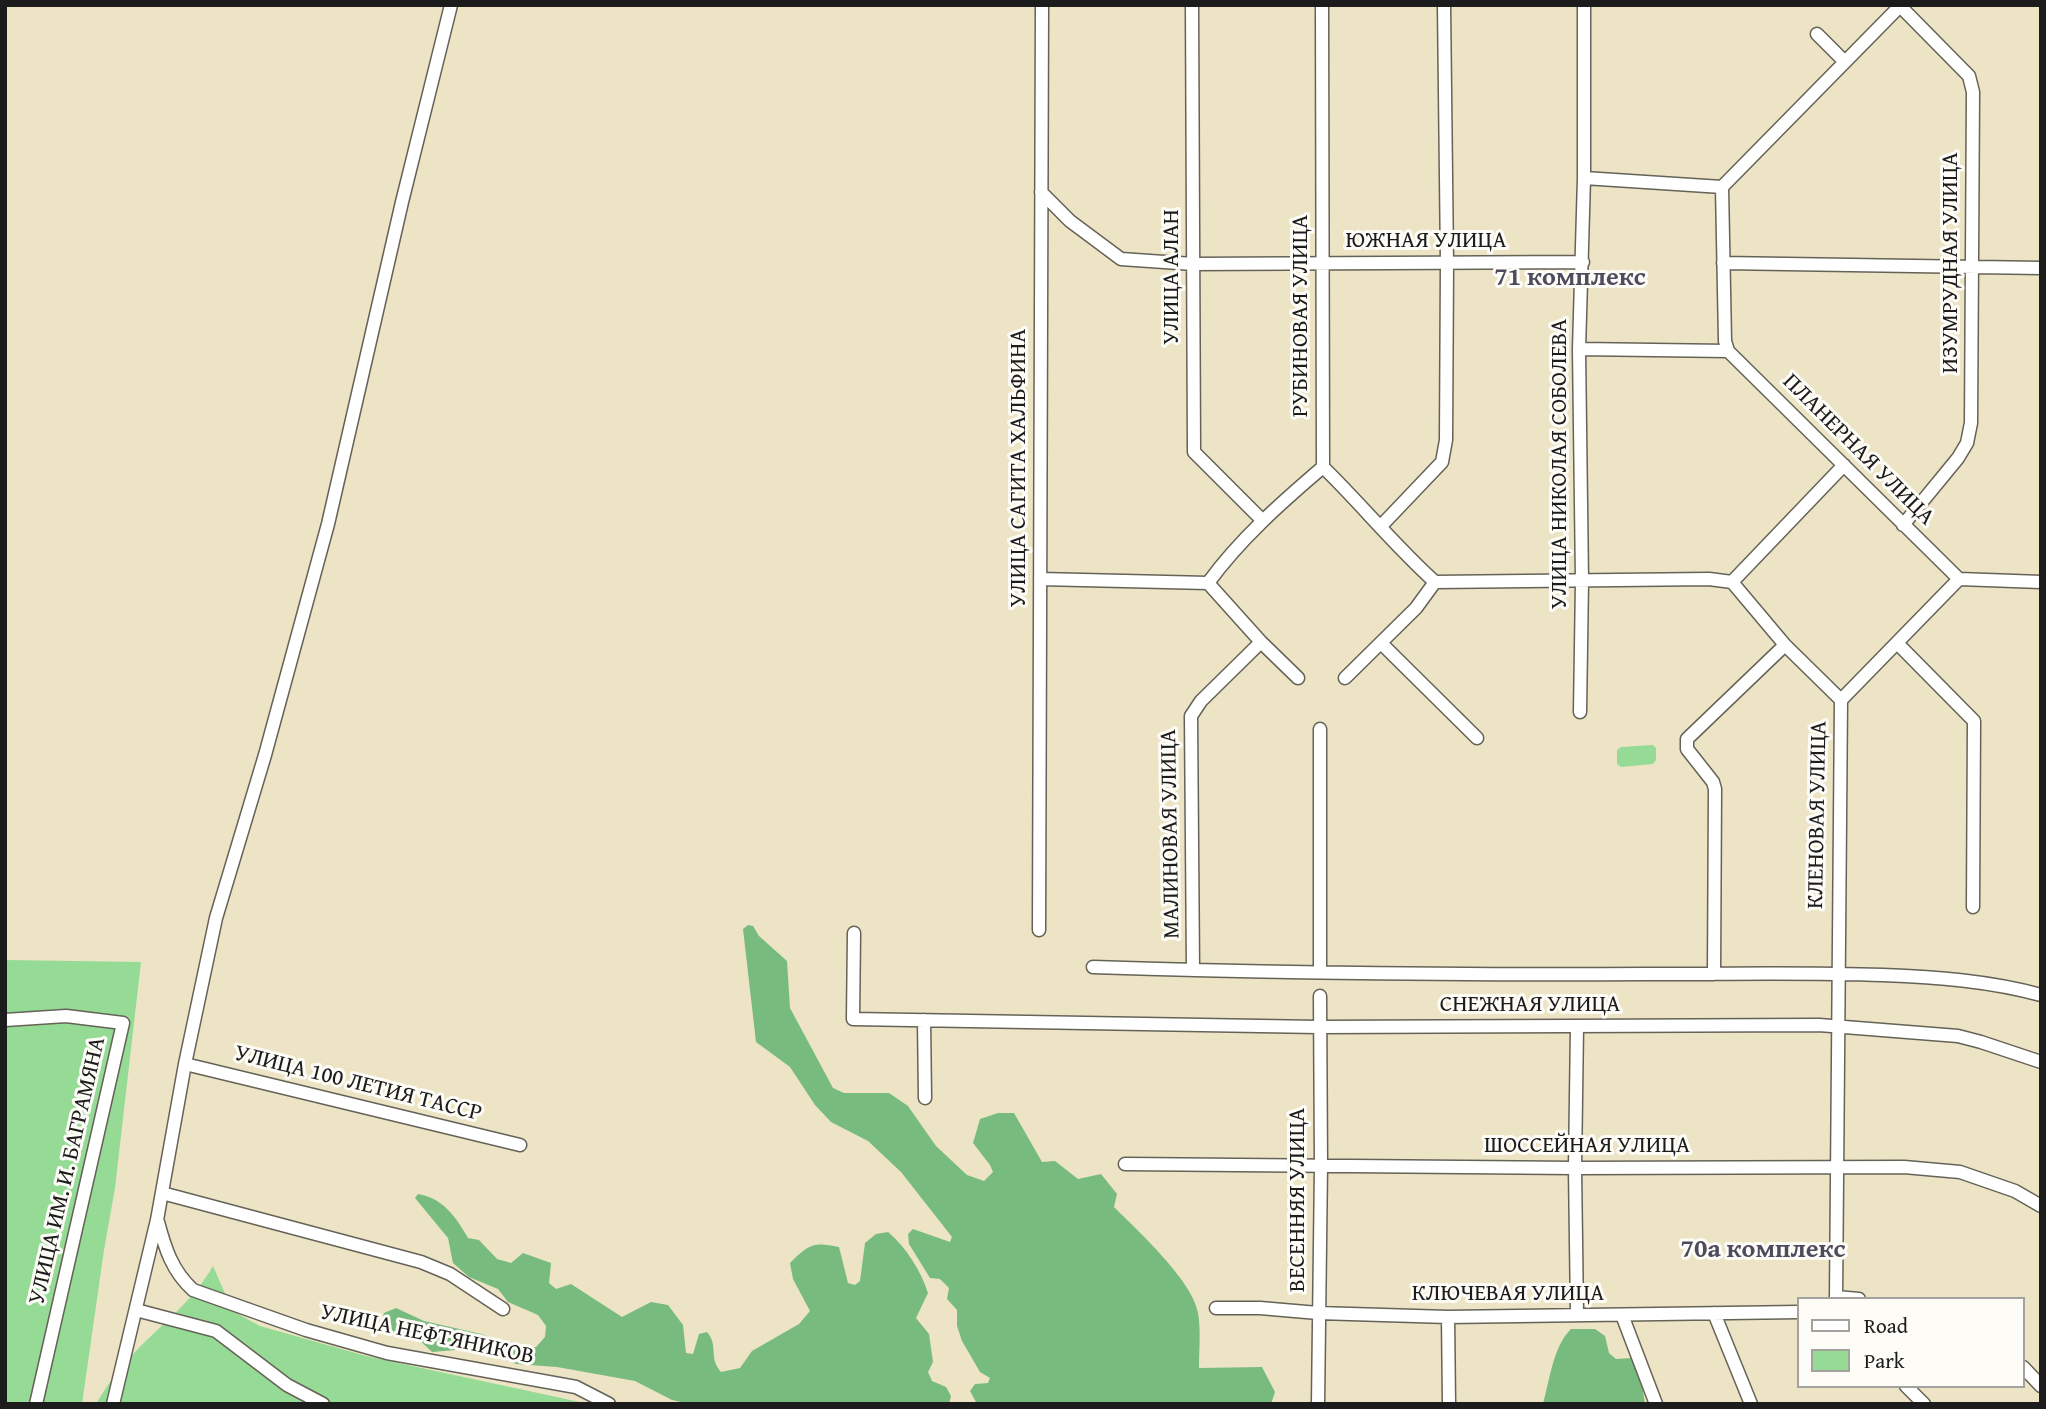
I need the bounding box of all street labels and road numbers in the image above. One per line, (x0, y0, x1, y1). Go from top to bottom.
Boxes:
street label: ИЗУМРУДНАЯ УЛИЦА (1937, 152, 1965, 374)
street label: УЛИЦА АЛАН (1158, 209, 1186, 345)
street label: РУБИНОВАЯ УЛИЦА (1287, 215, 1315, 417)
street label: ЮЖНАЯ УЛИЦА (1346, 227, 1506, 255)
street label: УЛИЦА НИКОЛАЯ СОБОЛЕВА (1546, 319, 1574, 609)
street label: УЛИЦА САГИТА ХАЛЬФИНА (1005, 329, 1033, 607)
street label: ПЛАНЕРНАЯ УЛИЦА (1776, 368, 1940, 532)
street label: КЛЕНОВАЯ УЛИЦА (1803, 721, 1833, 909)
street label: МАЛИНОВАЯ УЛИЦА (1155, 729, 1187, 939)
street label: СНЕЖНАЯ УЛИЦА (1440, 991, 1620, 1019)
street label: УЛИЦА ИМ. И. БАГРАМЯНА (24, 1035, 112, 1307)
street label: УЛИЦА 100 ЛЕТИЯ ТАССР (232, 1040, 484, 1128)
street label: ВЕСЕННЯЯ УЛИЦА (1284, 1108, 1312, 1292)
street label: ШОССЕЙНАЯ УЛИЦА (1484, 1132, 1690, 1160)
street label: КЛЮЧЕВАЯ УЛИЦА (1412, 1280, 1604, 1308)
street label: УЛИЦА НЕФТЯНИКОВ (317, 1299, 537, 1371)

